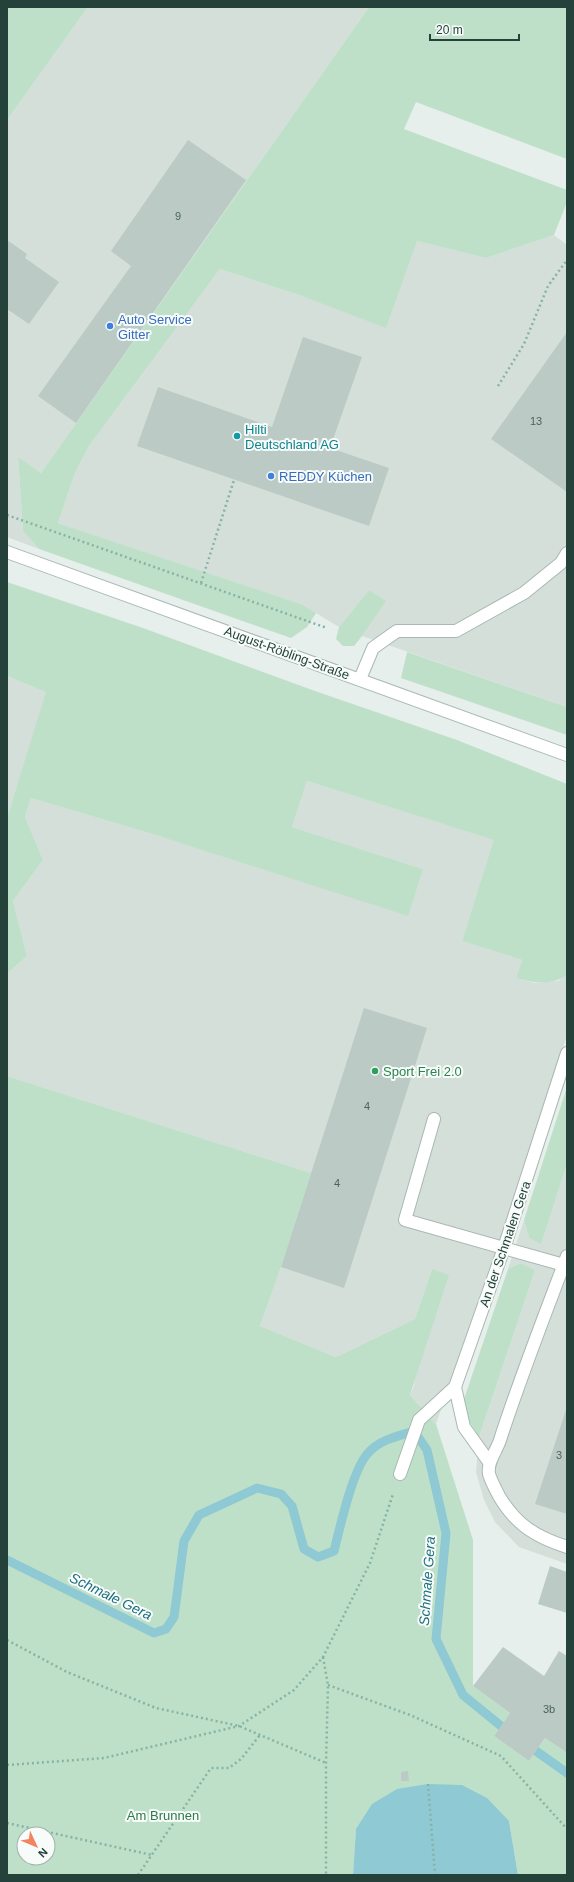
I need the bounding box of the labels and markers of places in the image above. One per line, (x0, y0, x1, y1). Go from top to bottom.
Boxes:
place label: Auto Service Gitter (118, 312, 192, 342)
marker: Auto Service Gitter (105, 321, 115, 331)
place label: Hilti Deutschland AG (245, 422, 339, 452)
marker: Hilti Deutschland AG (232, 431, 242, 441)
place label: REDDY Küchen (279, 469, 372, 484)
marker: REDDY Küchen (266, 471, 276, 481)
place label: Sport Frei 2.0 (383, 1064, 462, 1079)
marker: Sport Frei 2.0 (370, 1066, 380, 1076)

